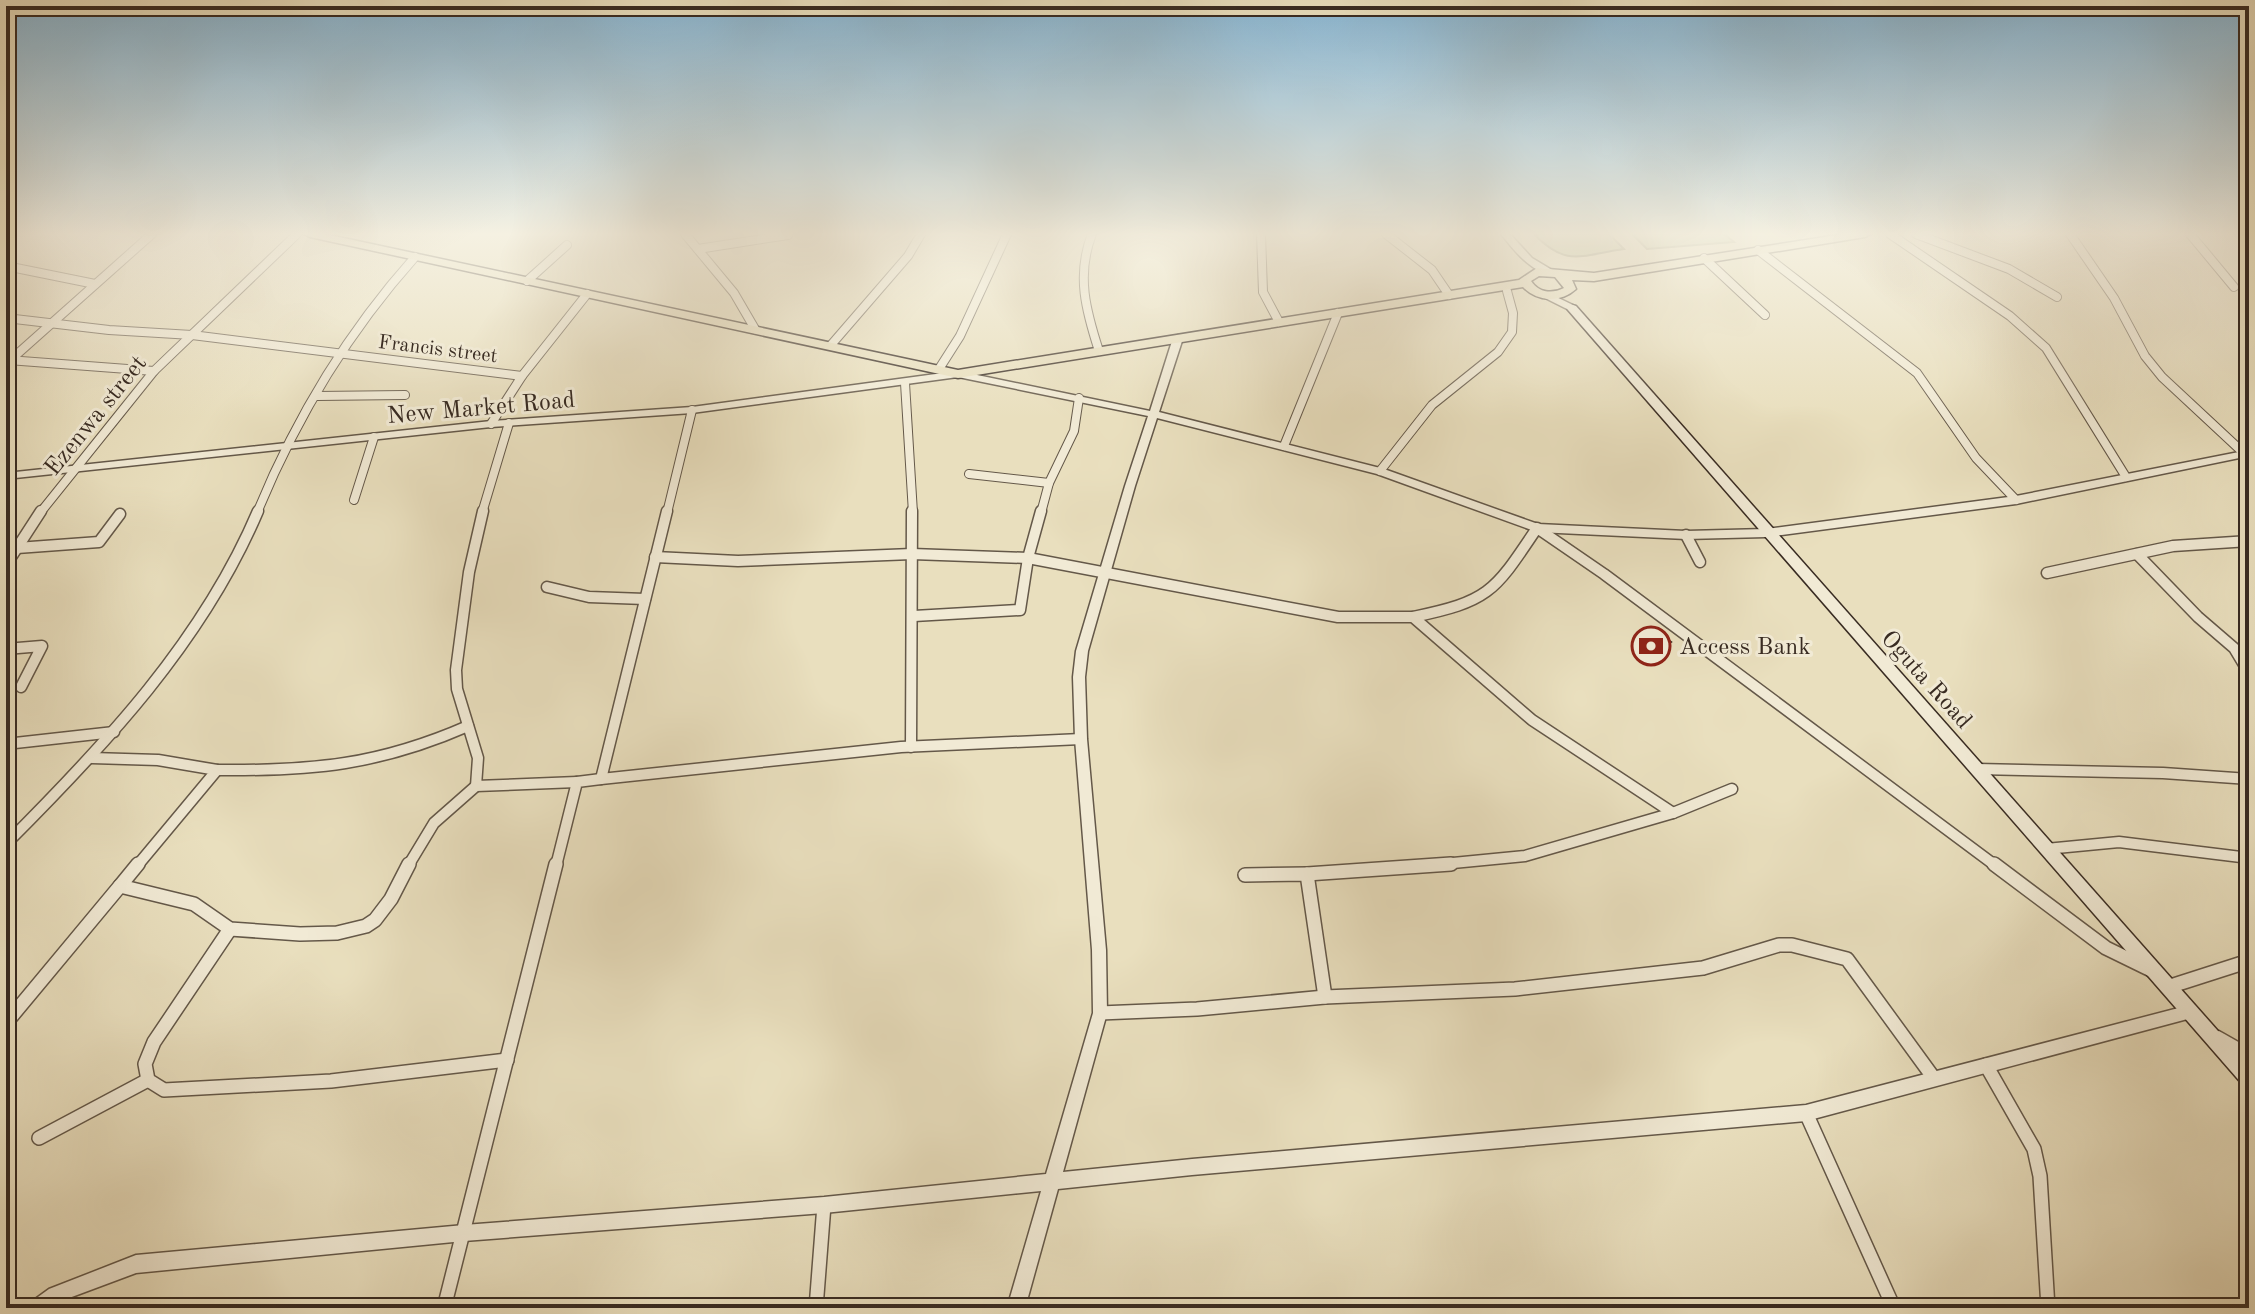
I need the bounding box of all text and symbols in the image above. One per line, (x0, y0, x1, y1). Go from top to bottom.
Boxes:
street label: Francis street (377, 333, 499, 367)
street label: Ezenwa street (41, 352, 152, 481)
street label: New Market Road (386, 389, 576, 429)
bank icon: Access Bank (1630, 625, 1672, 667)
street label: Oguta Road (1875, 627, 1976, 734)
place label: Access Bank (1679, 636, 1811, 660)

